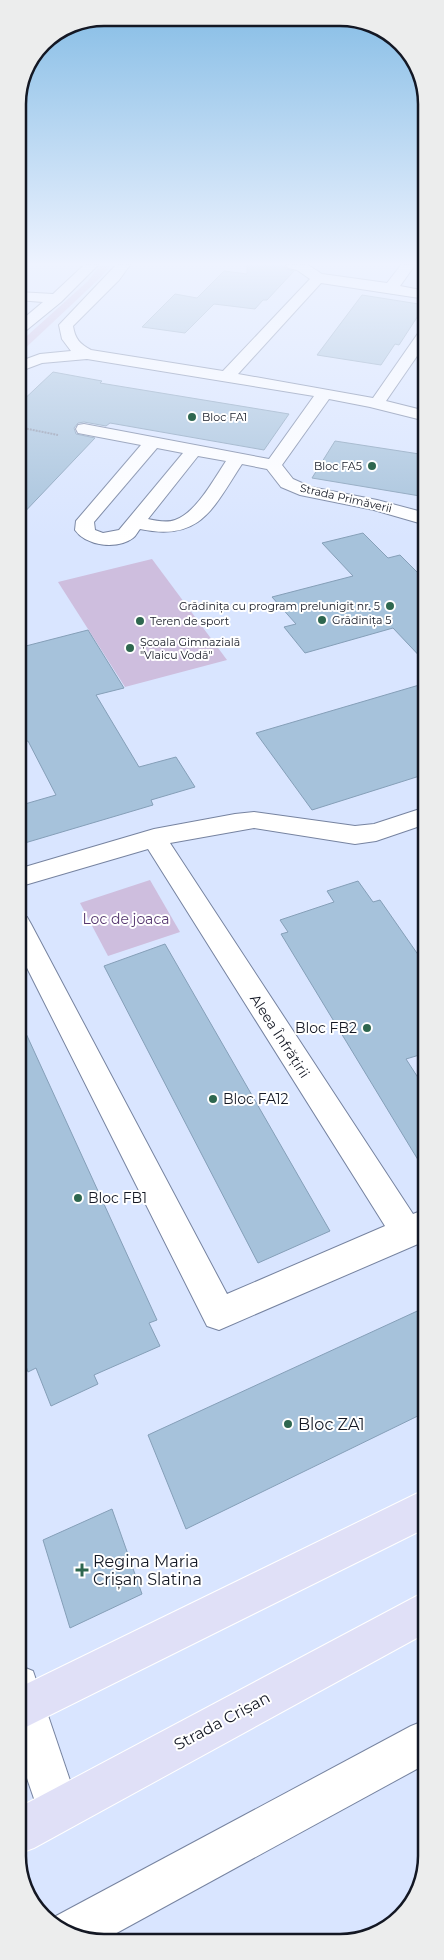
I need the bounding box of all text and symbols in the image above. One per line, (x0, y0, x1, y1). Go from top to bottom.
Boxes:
place label: Bloc FA1 (202, 410, 247, 424)
marker: Bloc FA1 (186, 411, 198, 423)
place label: Bloc FA5 (314, 459, 362, 473)
marker: Bloc FA5 (366, 460, 378, 472)
street label: Strada Primăverii (299, 481, 393, 515)
place label: Grădinița cu program prelunigit nr. 5 (179, 599, 380, 613)
marker: Grădinița cu program prelunigit nr. 5 (384, 600, 396, 612)
place label: Grădinița 5 (332, 613, 392, 627)
place label: Teren de sport (150, 614, 230, 628)
marker: Grădinița 5 (316, 614, 328, 626)
marker: Teren de sport (134, 615, 146, 627)
place label: Școala Gimnazială "Vlaicu Vodă" (140, 635, 240, 662)
marker: Școala Gimnazială "Vlaicu Vodă" (124, 642, 136, 654)
park label: Loc de joaca (82, 910, 170, 928)
street label: Aleea Înfrățirii (245, 991, 314, 1082)
place label: Bloc FB2 (295, 1019, 357, 1037)
marker: Bloc FB2 (361, 1022, 373, 1034)
place label: Bloc FA12 (223, 1090, 289, 1108)
marker: Bloc FA12 (207, 1093, 219, 1105)
place label: Bloc FB1 (88, 1189, 147, 1207)
marker: Bloc FB1 (72, 1192, 84, 1204)
place label: Bloc ZA1 (298, 1415, 365, 1434)
marker: Bloc ZA1 (282, 1418, 294, 1430)
place label: Regina Maria Crișan Slatina (93, 1552, 202, 1590)
marker: Regina Maria Crișan Slatina (75, 1563, 89, 1577)
street label: Strada Crișan (171, 1688, 274, 1755)

